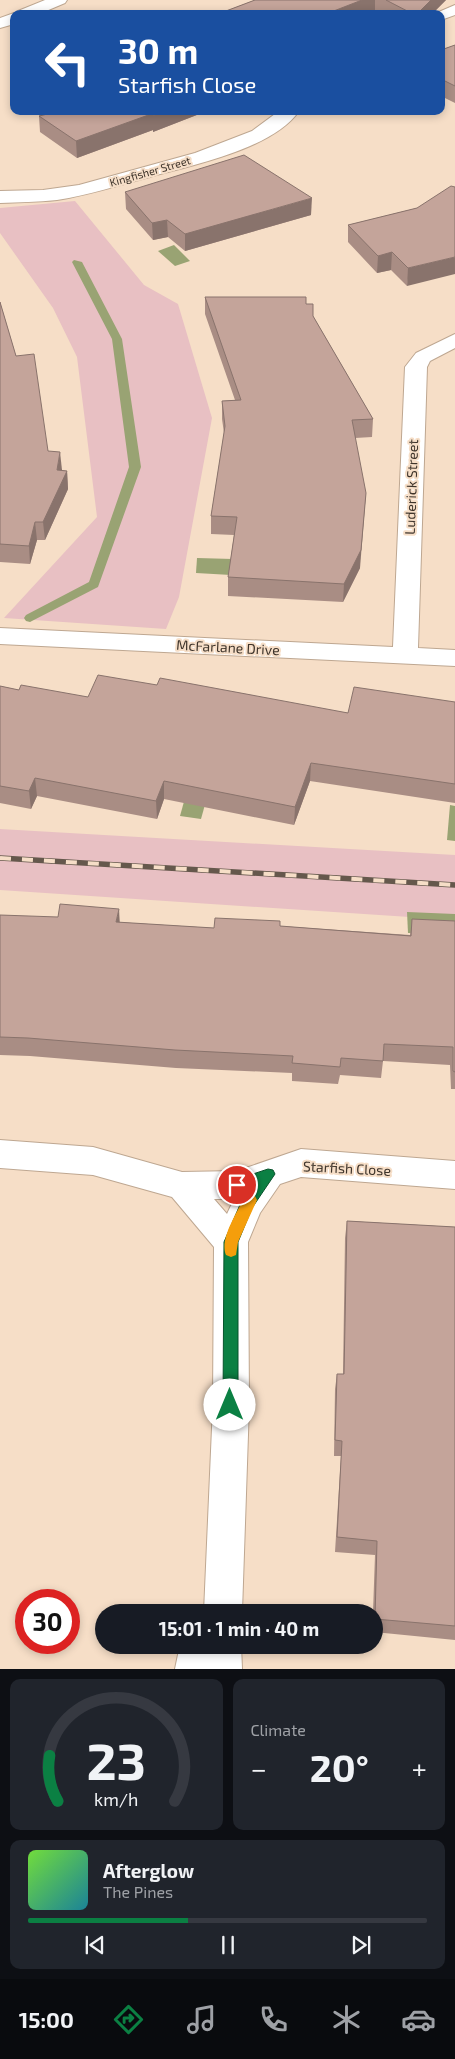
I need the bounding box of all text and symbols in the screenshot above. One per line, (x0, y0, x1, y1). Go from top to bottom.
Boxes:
text: 30 m (118, 29, 198, 71)
icon: left (35, 30, 100, 95)
text: Starfish Close (118, 71, 256, 97)
street label: Kingfisher Street (108, 153, 192, 189)
street label: Luderick Street (401, 439, 421, 535)
street label: McFarlane Drive (176, 636, 280, 658)
street label: Starfish Close (303, 1157, 391, 1179)
pin (216, 1164, 258, 1206)
icon: arrive (223, 1171, 251, 1199)
position arrow (203, 1378, 255, 1430)
speed limit sign: 30 (15, 1589, 80, 1654)
text: 15:01 · 1 min · 40 m (159, 1617, 319, 1640)
text: Climate (251, 1720, 306, 1739)
text: 23 (86, 1728, 146, 1790)
text: 20° (310, 1744, 369, 1790)
text: − (251, 1751, 267, 1785)
text: + (412, 1751, 427, 1785)
text: km/h (94, 1788, 138, 1810)
text: Afterglow (103, 1859, 194, 1882)
text: The Pines (103, 1882, 173, 1901)
icon: previous (81, 1931, 109, 1959)
icon: pause (214, 1931, 242, 1959)
icon: next (347, 1931, 375, 1959)
icon: directions (111, 2002, 146, 2037)
icon: music (184, 2002, 219, 2037)
icon: phone (256, 2002, 291, 2037)
icon: climate (329, 2002, 364, 2037)
icon: car (401, 2002, 436, 2037)
text: 15:00 (19, 2006, 74, 2032)

